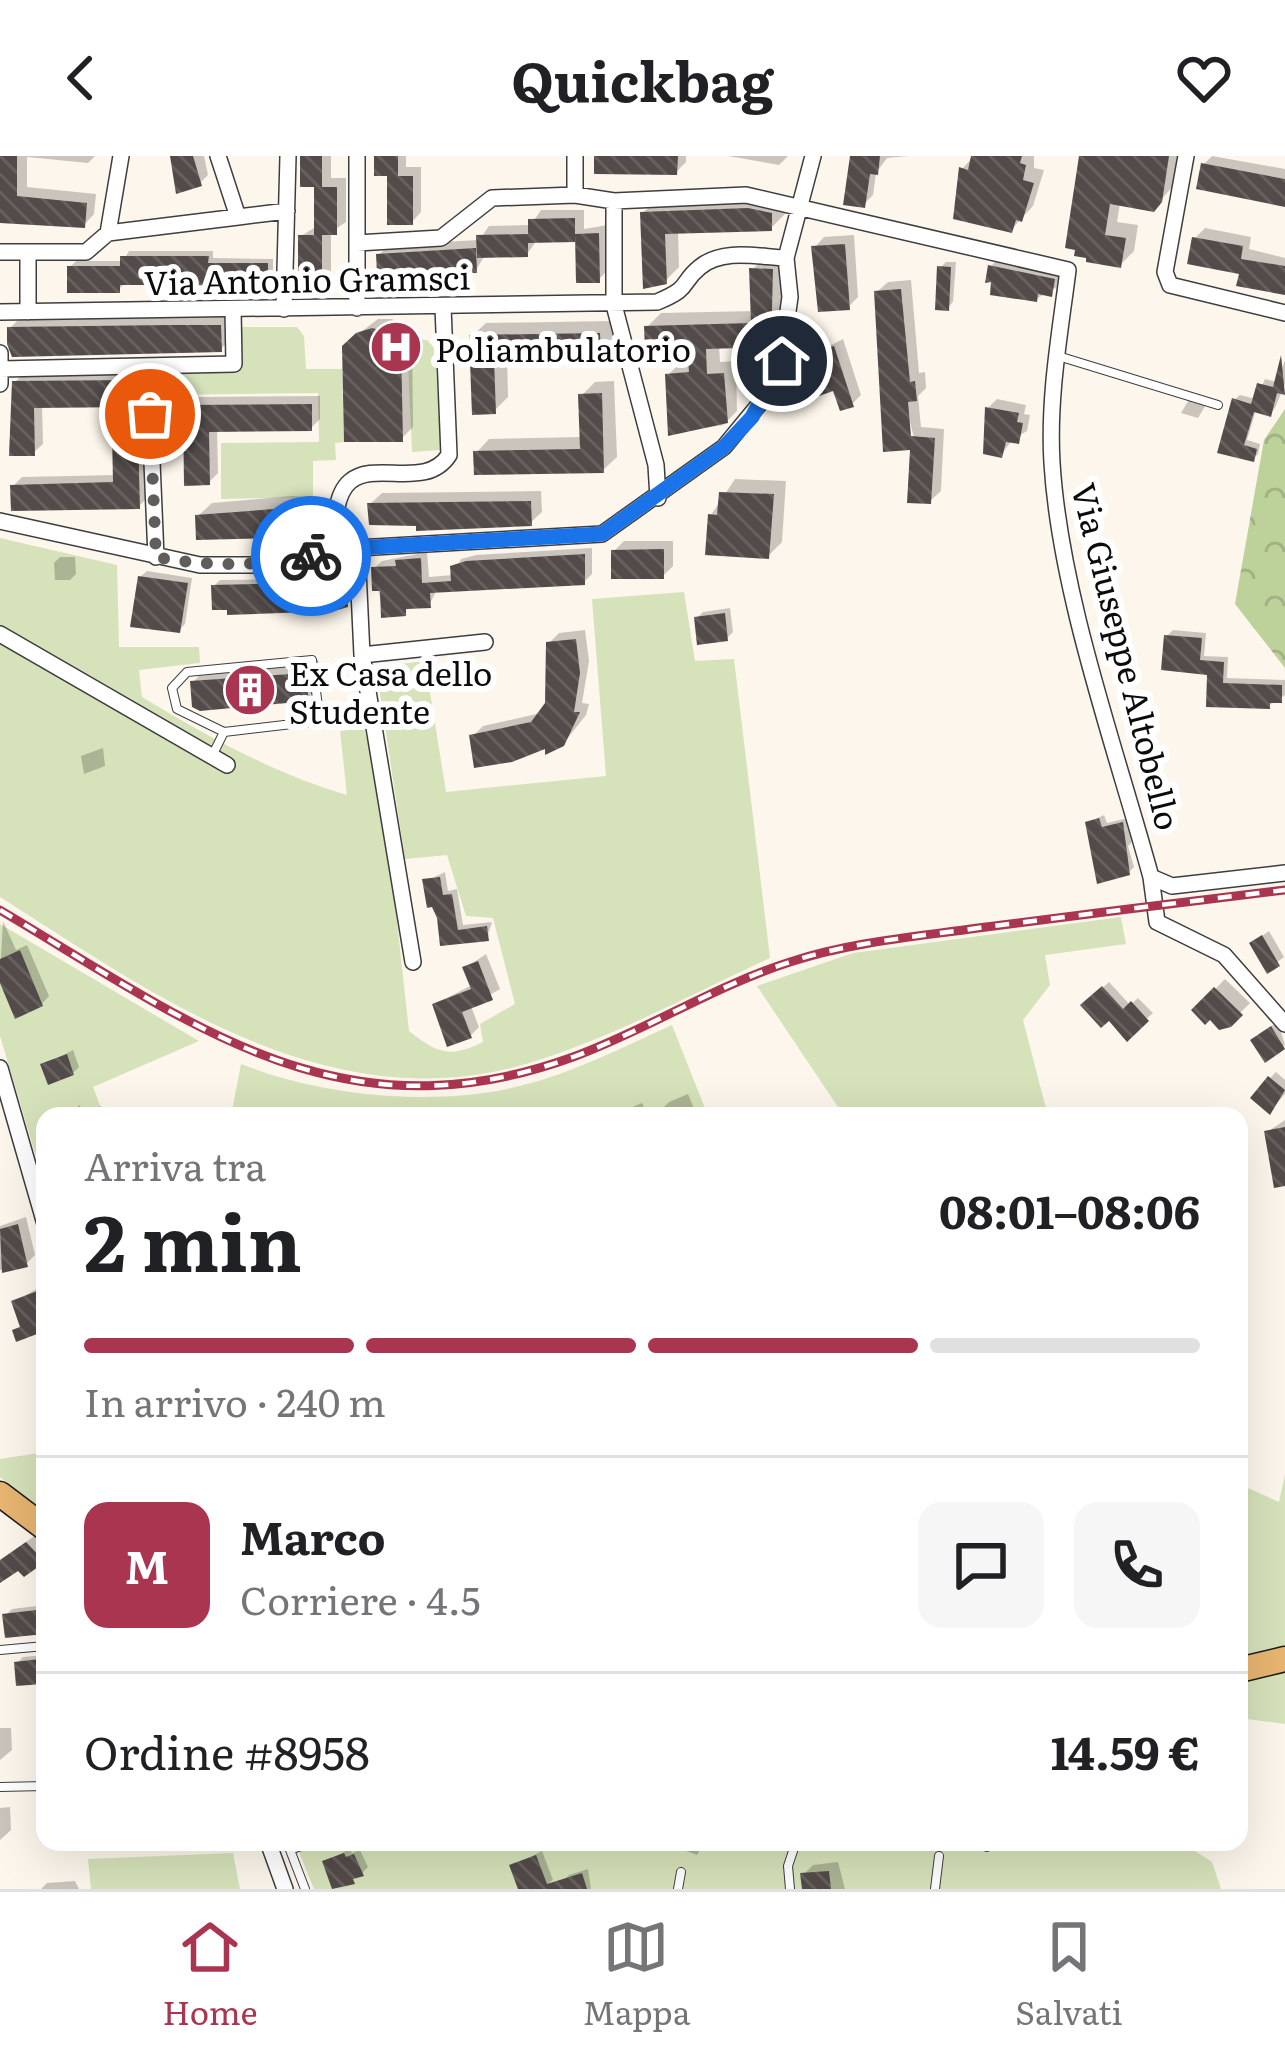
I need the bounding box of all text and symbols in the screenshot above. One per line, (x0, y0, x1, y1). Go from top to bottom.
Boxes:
text: Quickbag (511, 38, 774, 119)
icon: back (48, 45, 114, 111)
icon: heart (1171, 45, 1237, 111)
street label: Via Antonio Gramsci (143, 251, 471, 305)
pin (731, 310, 833, 412)
hospital icon: Poliambulatorio (368, 319, 424, 375)
place label: Poliambulatorio (435, 323, 691, 372)
icon: home (749, 328, 815, 394)
pin (99, 363, 201, 465)
icon: bag (117, 381, 183, 447)
street label: Via Giuseppe Altobello (1061, 477, 1195, 835)
courier (251, 496, 371, 616)
icon: bike (278, 523, 344, 589)
place label: Ex Casa dello Studente (289, 647, 492, 734)
building icon: Ex Casa dello Studente (222, 662, 278, 718)
text: Arriva tra (84, 1135, 266, 1193)
text: 08:01–08:06 (939, 1176, 1200, 1243)
text: 2 min (84, 1180, 302, 1296)
text: In arrivo · 240 m (84, 1371, 386, 1429)
text: Marco (240, 1502, 386, 1569)
button: chat (918, 1502, 1044, 1628)
button: phone (1074, 1502, 1200, 1628)
text: M (125, 1531, 169, 1598)
text: Corriere · 4.5 (240, 1569, 481, 1627)
text: Ordine #8958 (84, 1717, 370, 1784)
text: 14.59 € (1051, 1717, 1200, 1784)
tab: Home (162, 1914, 258, 2035)
tab: Mappa (582, 1914, 691, 2035)
tab: Salvati (1015, 1914, 1123, 2035)

